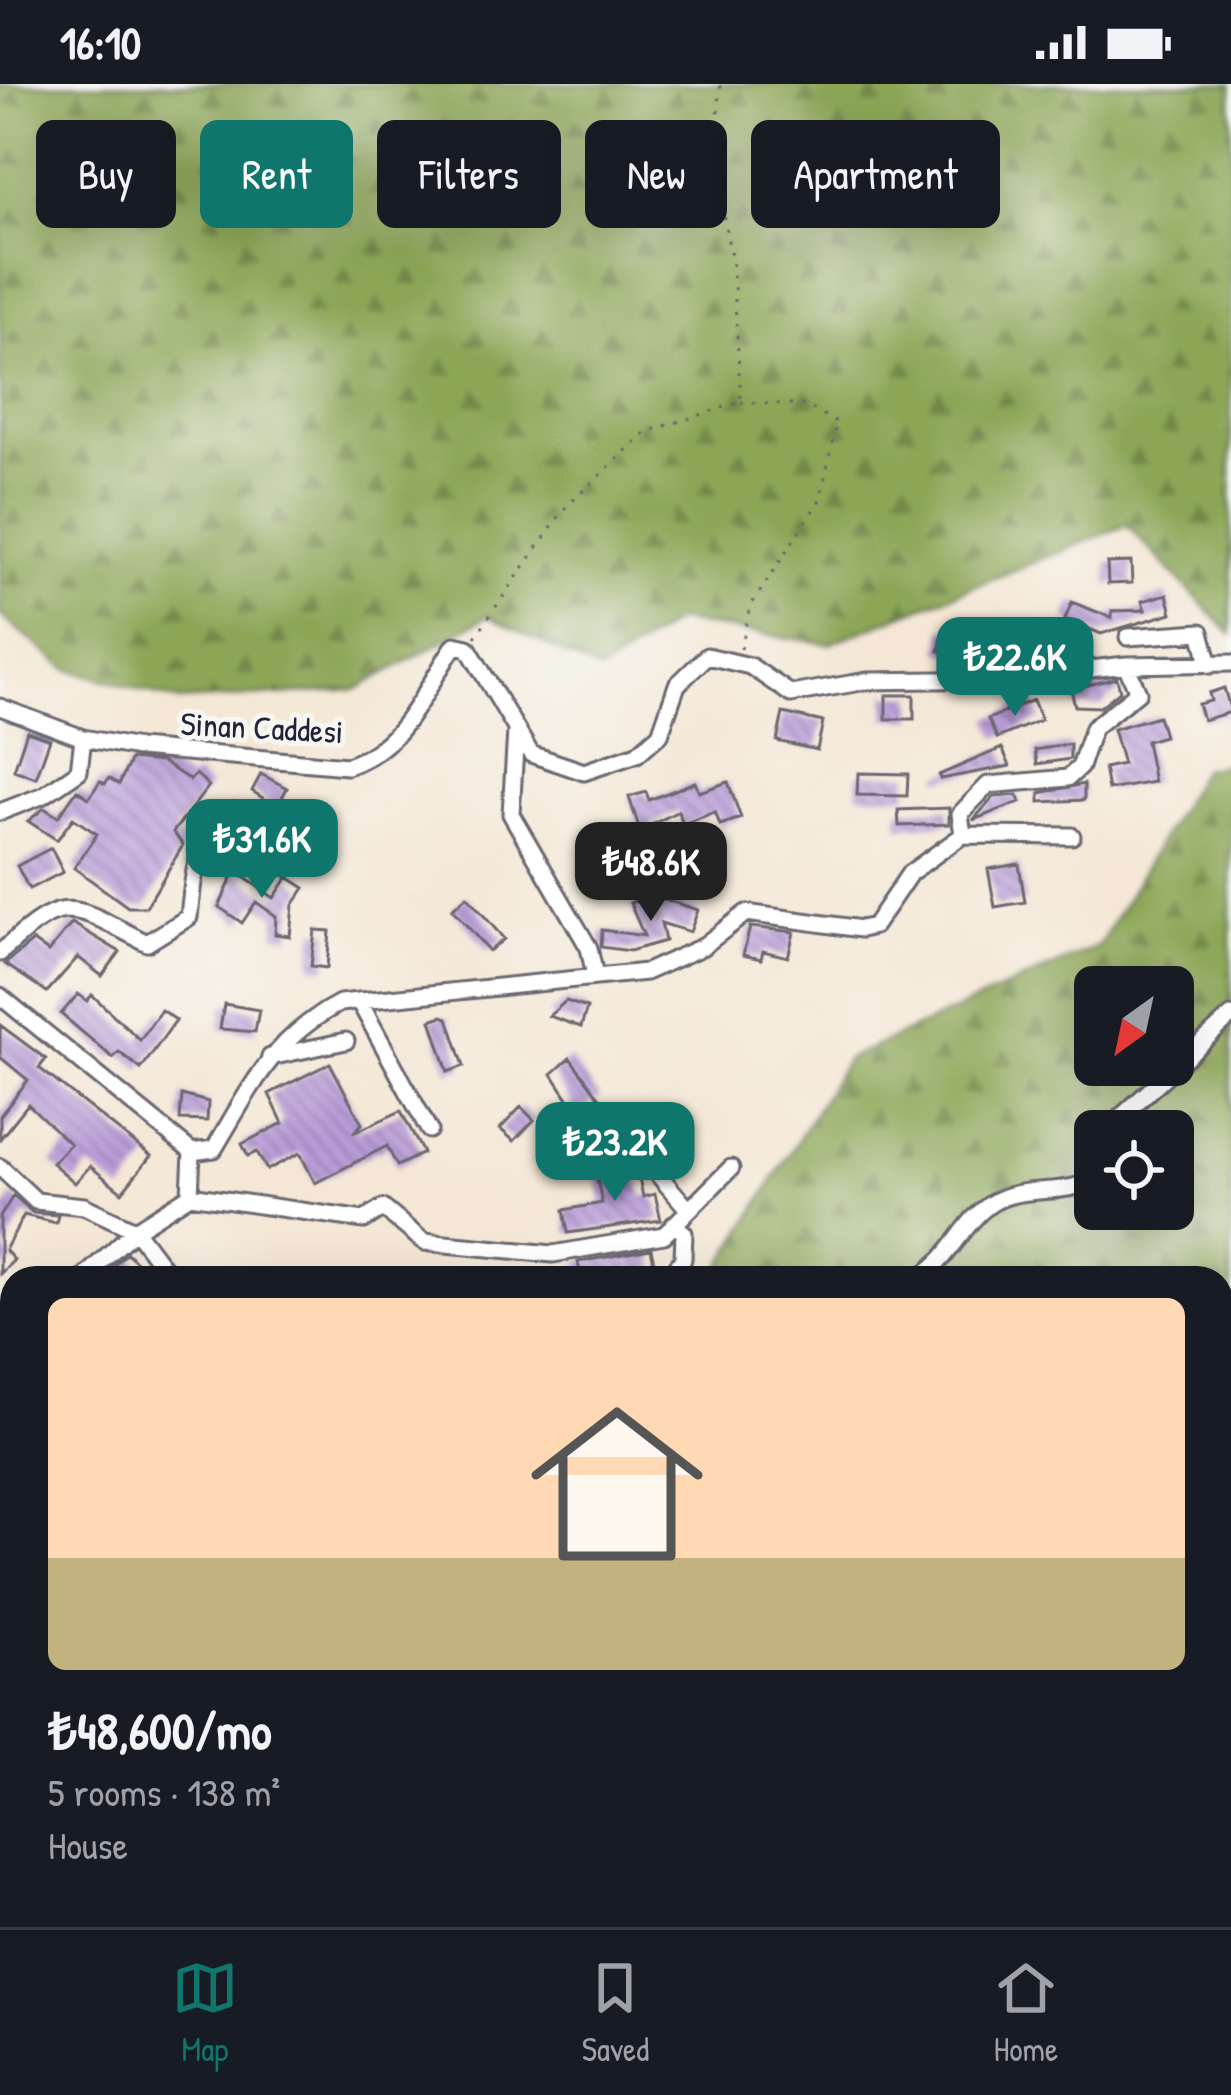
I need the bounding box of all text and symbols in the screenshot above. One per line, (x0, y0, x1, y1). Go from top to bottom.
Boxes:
text: 16:10 (60, 12, 141, 73)
chip: Buy (36, 120, 176, 228)
chip: Rent (200, 120, 353, 228)
chip: Filters (377, 120, 561, 228)
chip: New (585, 120, 727, 228)
chip: Apartment (751, 120, 1000, 228)
pin: ₺22.6K (917, 617, 1113, 719)
text: ₺22.6K (963, 629, 1067, 682)
street label: Sinan Caddesi (180, 701, 344, 753)
pin: ₺31.6K (164, 799, 360, 901)
text: ₺31.6K (213, 811, 311, 864)
pin: ₺48.6K (553, 822, 749, 924)
text: ₺48.6K (602, 834, 700, 887)
north arrow (1074, 966, 1194, 1086)
map controls (1074, 966, 1194, 1230)
pin: ₺23.2K (517, 1102, 713, 1204)
button: locate (1074, 1110, 1194, 1230)
text: ₺23.2K (562, 1114, 668, 1167)
icon: home (509, 1376, 725, 1592)
text: ₺48,600/mo (48, 1696, 272, 1765)
text: 5 rooms · 138 m² (48, 1765, 280, 1818)
text: House (48, 1818, 128, 1871)
tab: Map (172, 1955, 238, 2071)
tab: Saved (582, 1955, 649, 2071)
tab: Home (993, 1955, 1059, 2071)

